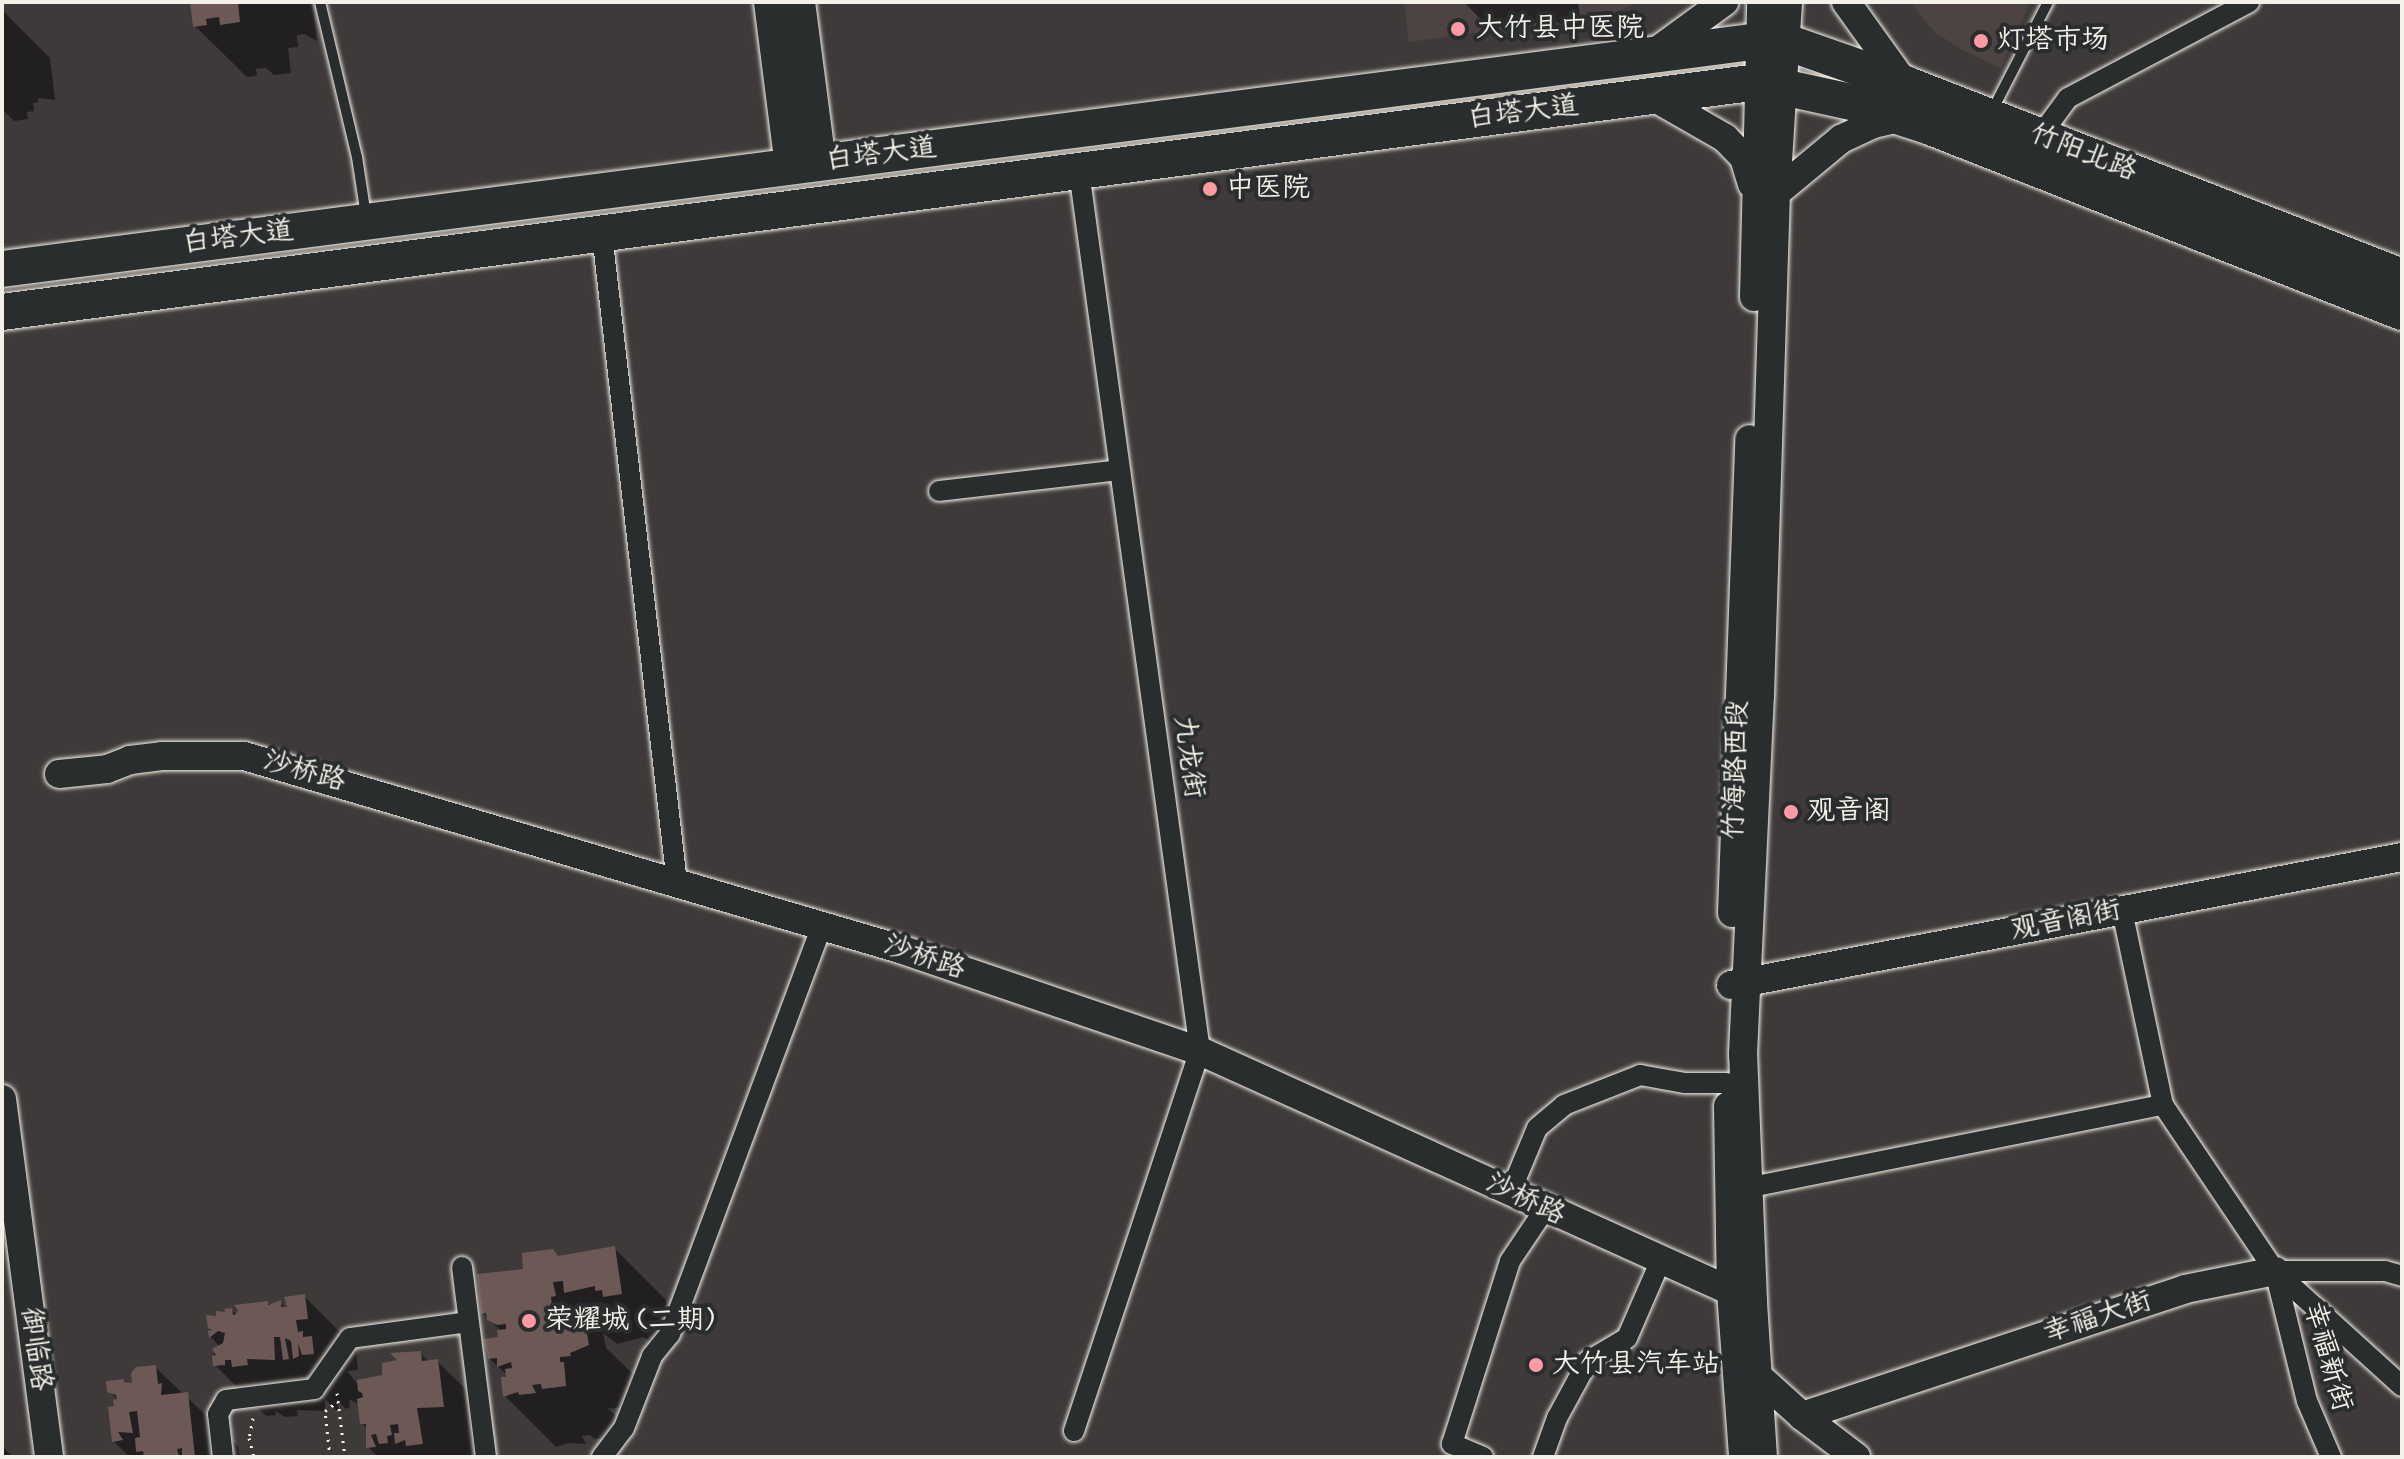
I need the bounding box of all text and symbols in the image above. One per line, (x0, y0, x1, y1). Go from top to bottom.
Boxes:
place label: 大竹县中医院 (1476, 12, 1644, 46)
marker: 大竹县中医院 (1447, 18, 1469, 40)
place label: 灯塔市场 (1997, 24, 2109, 58)
marker: 灯塔市场 (1972, 32, 1990, 50)
street label: 白塔大道 (1465, 90, 1581, 136)
street label: 竹阳北路 (2025, 117, 2141, 189)
street label: 白塔大道 (823, 132, 939, 178)
place label: 中医院 (1226, 172, 1310, 206)
marker: 中医院 (1201, 180, 1219, 198)
street label: 白塔大道 (180, 215, 296, 261)
street label: 竹海路西段 (1718, 699, 1756, 841)
street label: 九龙街 (1166, 713, 1210, 801)
street label: 沙桥路 (259, 745, 349, 799)
place label: 观音阁 (1807, 795, 1891, 829)
marker: 观音阁 (1782, 803, 1800, 821)
street label: 观音阁街 (2008, 894, 2124, 948)
street label: 沙桥路 (879, 929, 969, 987)
street label: 沙桥路 (1480, 1167, 1570, 1233)
street label: 幸福大街 (2040, 1285, 2156, 1351)
street label: 幸福新街 (2295, 1299, 2359, 1415)
place label: 荣耀城 (二期) (545, 1304, 715, 1338)
street label: 御临路 (13, 1305, 57, 1393)
marker: 荣耀城 (二期) (520, 1312, 538, 1330)
place label: 大竹县汽车站 (1552, 1348, 1720, 1382)
marker: 大竹县汽车站 (1527, 1356, 1545, 1374)

